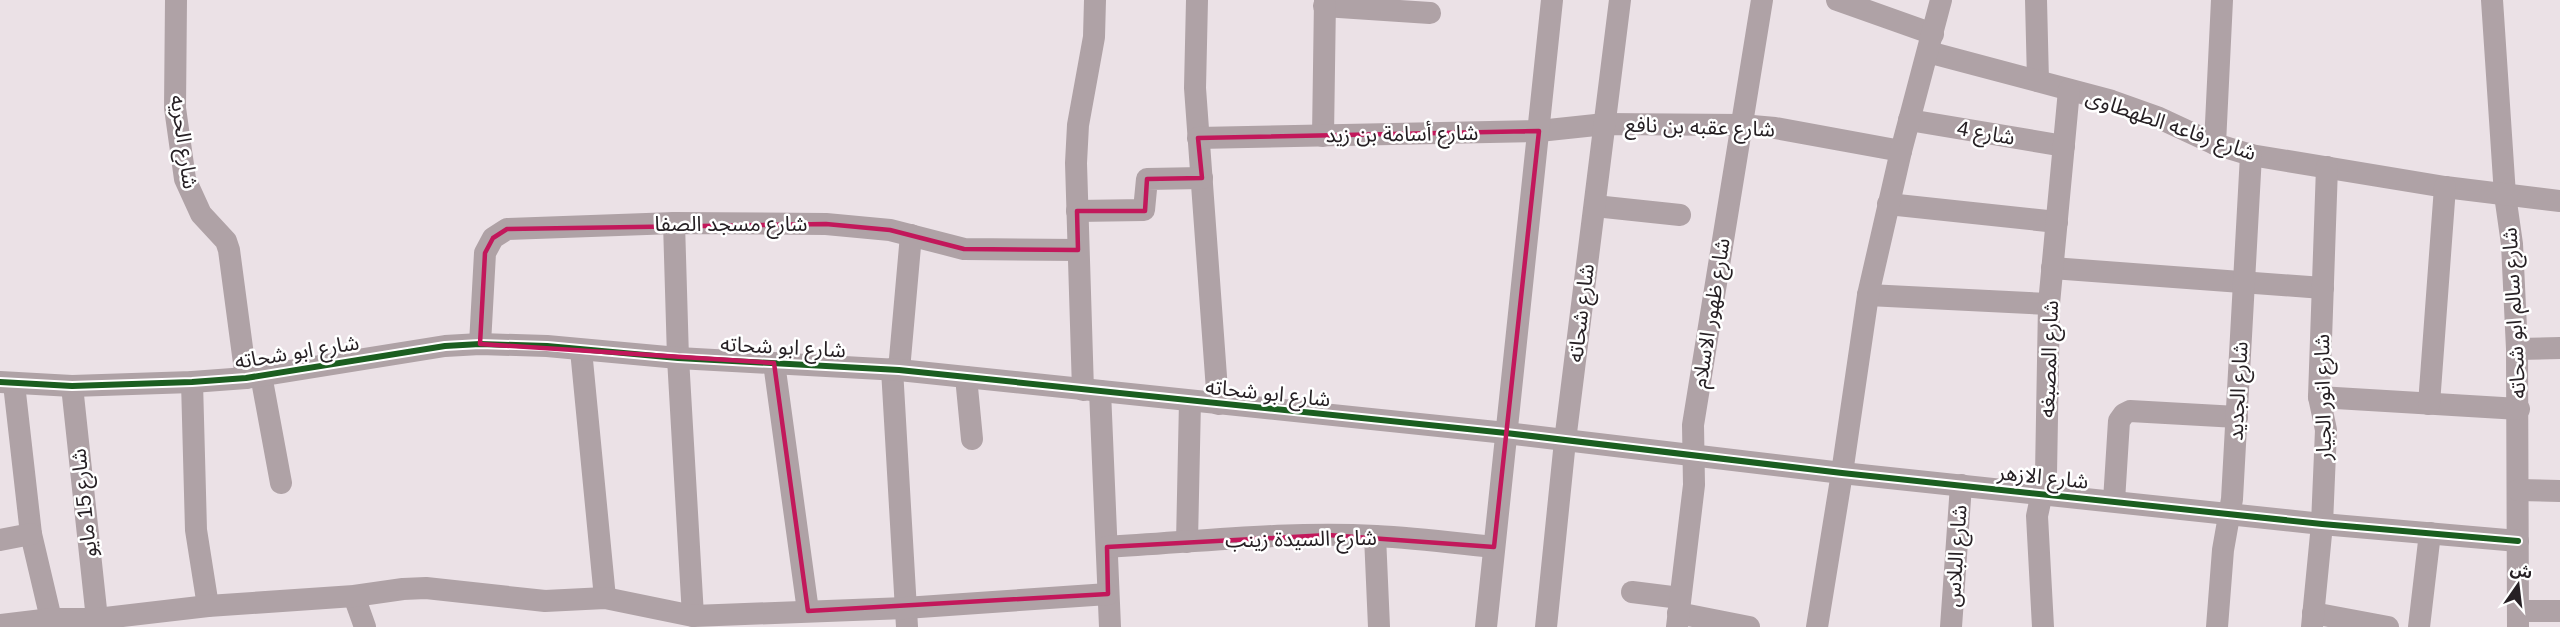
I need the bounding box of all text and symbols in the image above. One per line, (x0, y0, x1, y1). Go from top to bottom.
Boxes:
street label: شارع رفاعه الطهطاوى (2082, 85, 2259, 168)
street label: شارع الحريه (163, 93, 202, 191)
street label: شارع عقبه بن نافع (1624, 112, 1775, 145)
street label: شارع 4 (1955, 116, 2017, 153)
street label: شارع أسامة بن زيد (1325, 120, 1479, 150)
street label: شارع مسجد الصفا (655, 212, 807, 239)
street label: شارع سالم ابو شحاته (2498, 227, 2533, 399)
street label: شارع ظهور الاسلام (1687, 236, 1739, 390)
street label: شارع شحاته (1563, 262, 1602, 364)
street label: شارع المصبغه (2035, 300, 2066, 418)
street label: شارع ابو شحاته (233, 330, 361, 377)
street label: شارع ابو شحاته (720, 332, 846, 365)
street label: شارع انور الجيار (2310, 334, 2339, 461)
street label: شارع الجديد (2223, 341, 2256, 441)
street label: شارع ابو شحاته (1204, 375, 1332, 414)
street label: شارع 15 مايو (66, 447, 105, 559)
street label: شارع الازهر (1995, 460, 2090, 497)
street label: شارع البلاس (1940, 504, 1975, 608)
street label: شارع السيدة زينب (1225, 526, 1377, 555)
north arrow (2488, 555, 2548, 615)
text: ش (2509, 560, 2534, 583)

